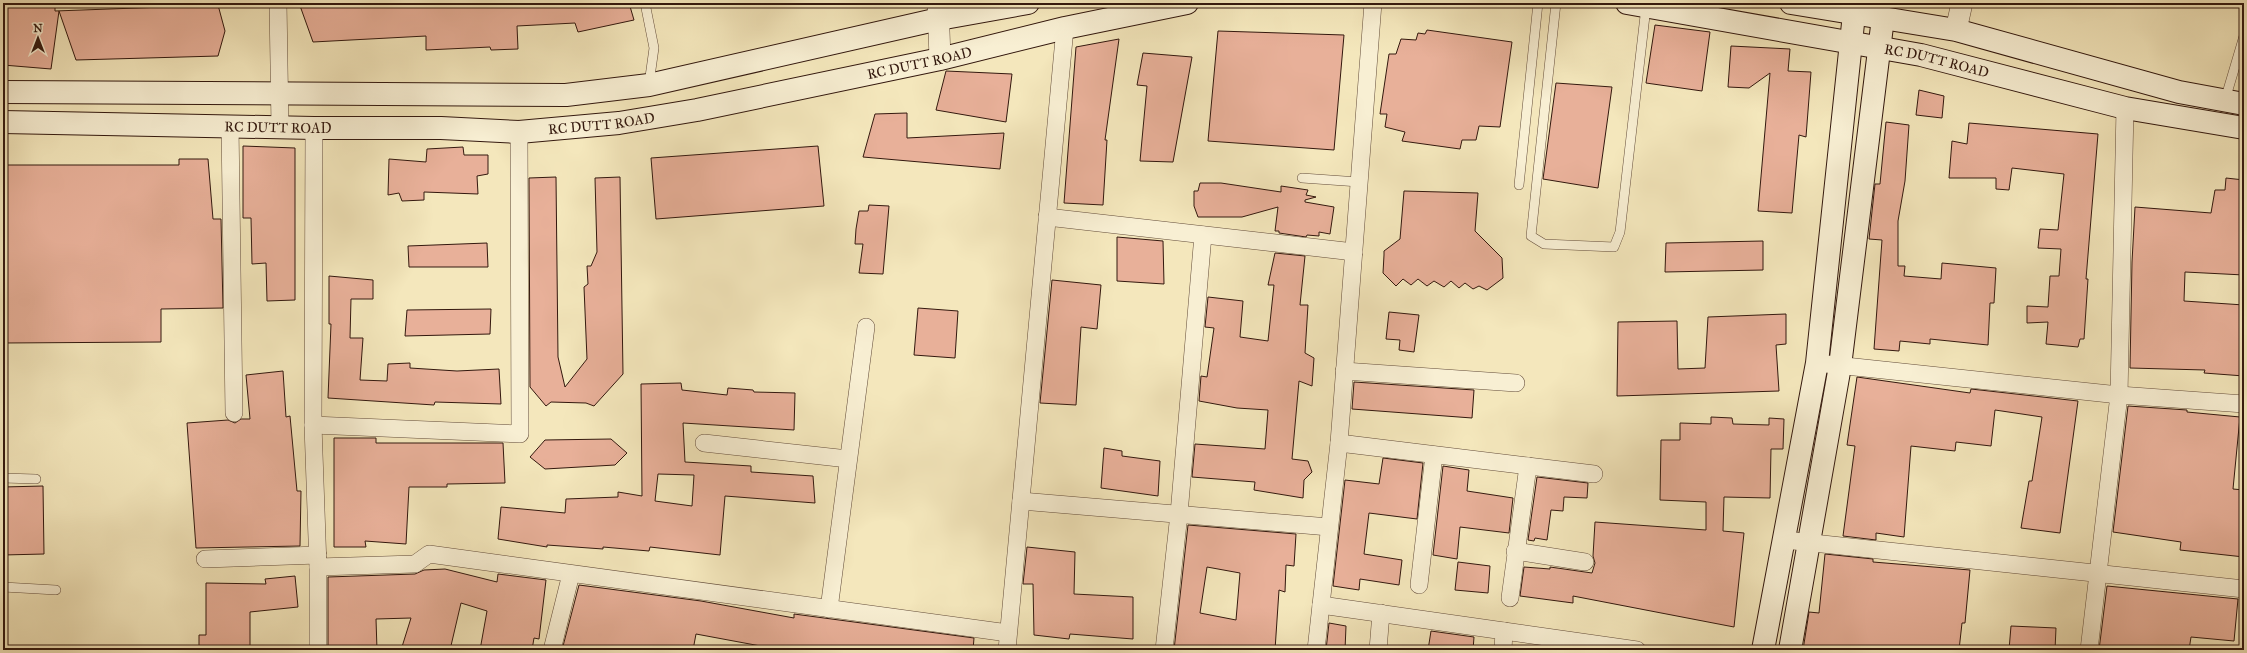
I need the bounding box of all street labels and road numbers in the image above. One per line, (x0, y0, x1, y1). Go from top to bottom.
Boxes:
street label: RC DUTT ROAD (1883, 41, 1991, 81)
street label: RC DUTT ROAD (865, 43, 974, 83)
street label: RC DUTT ROAD (547, 109, 656, 138)
street label: RC DUTT ROAD (224, 118, 331, 137)

